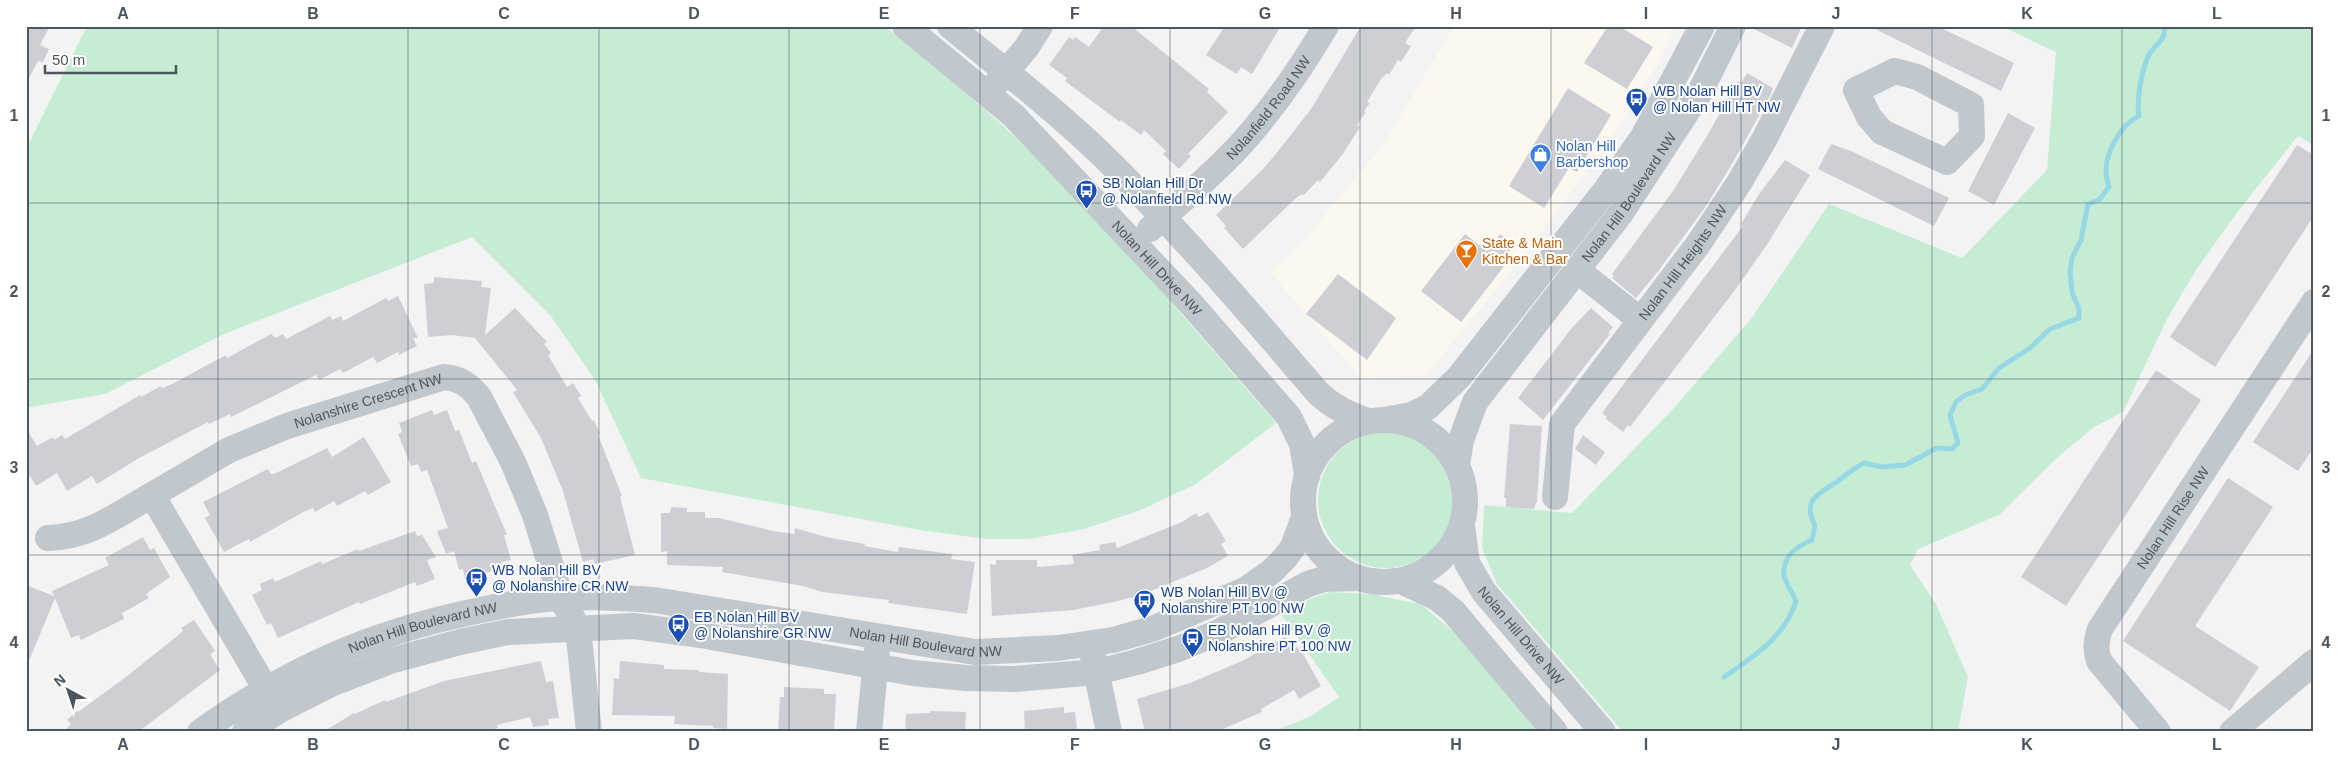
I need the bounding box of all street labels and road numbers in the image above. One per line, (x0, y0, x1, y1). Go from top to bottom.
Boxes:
street label: Nolanfield Road NW (1223, 52, 1314, 163)
street label: Nolan Hill Boulevard NW (1578, 129, 1680, 265)
street label: Nolan Hill Heights NW (1635, 201, 1731, 323)
street label: Nolan Hill Drive NW (1109, 217, 1206, 319)
street label: Nolanshire Crescent NW (292, 370, 445, 431)
street label: Nolan Hill Rise NW (2133, 463, 2213, 572)
street label: Nolan Hill Drive NW (1475, 583, 1568, 688)
street label: Nolan Hill Boulevard NW (346, 599, 499, 656)
street label: Nolan Hill Boulevard NW (848, 624, 1003, 660)

